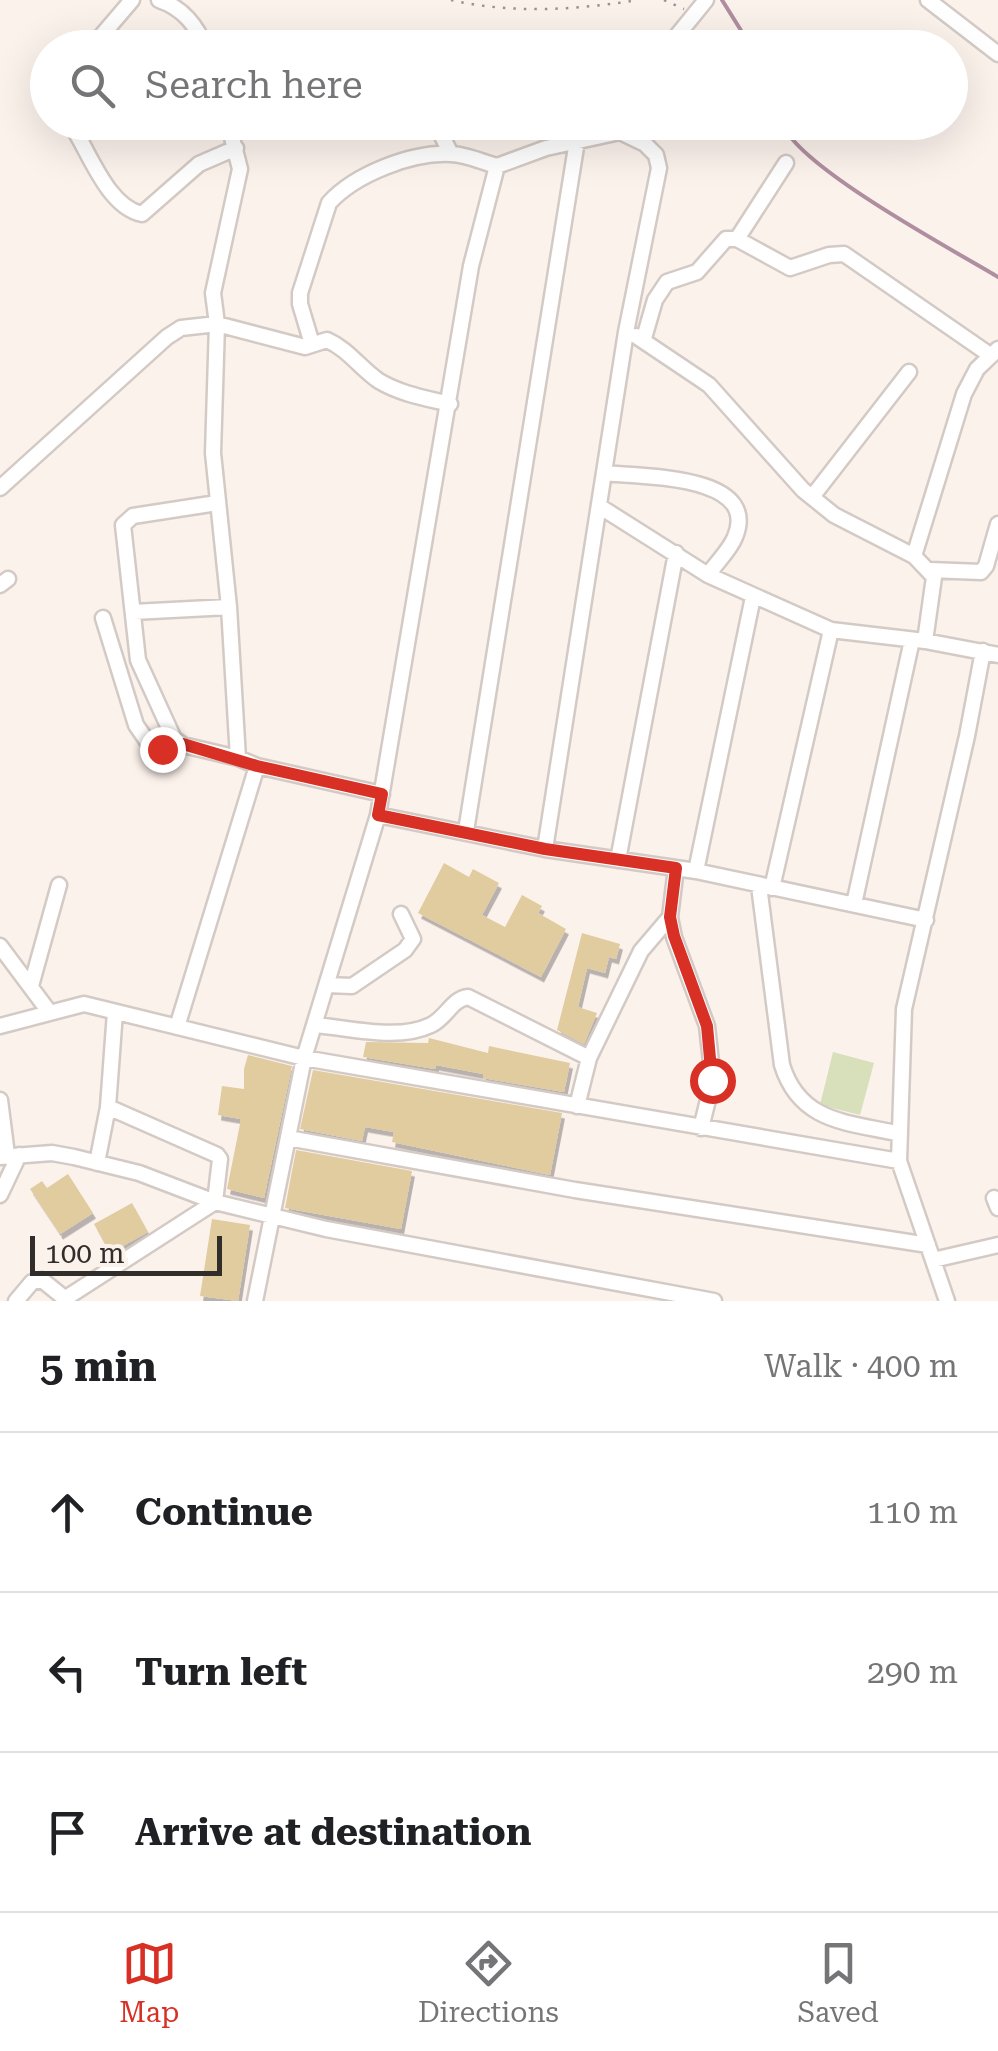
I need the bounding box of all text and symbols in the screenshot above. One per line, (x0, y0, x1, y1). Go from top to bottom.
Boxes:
search box (30, 30, 968, 140)
icon: search (65, 58, 120, 113)
text: Search here (145, 63, 363, 107)
route end (140, 727, 186, 773)
route start (690, 1058, 736, 1104)
scale bar (30, 1231, 222, 1276)
text: 100 m (45, 1237, 125, 1270)
text: 5 min (40, 1342, 157, 1391)
text: Walk · 400 m (764, 1347, 958, 1385)
icon: ahead (40, 1485, 95, 1540)
text: Continue (135, 1490, 313, 1534)
text: 110 m (867, 1493, 958, 1531)
icon: left (40, 1645, 95, 1700)
text: Turn left (135, 1650, 307, 1694)
text: 290 m (867, 1653, 958, 1691)
icon: arrive (40, 1805, 95, 1860)
text: Arrive at destination (135, 1810, 531, 1854)
tab: Map (119, 1936, 179, 2029)
tab: Directions (418, 1936, 559, 2029)
tab: Saved (797, 1936, 879, 2029)

